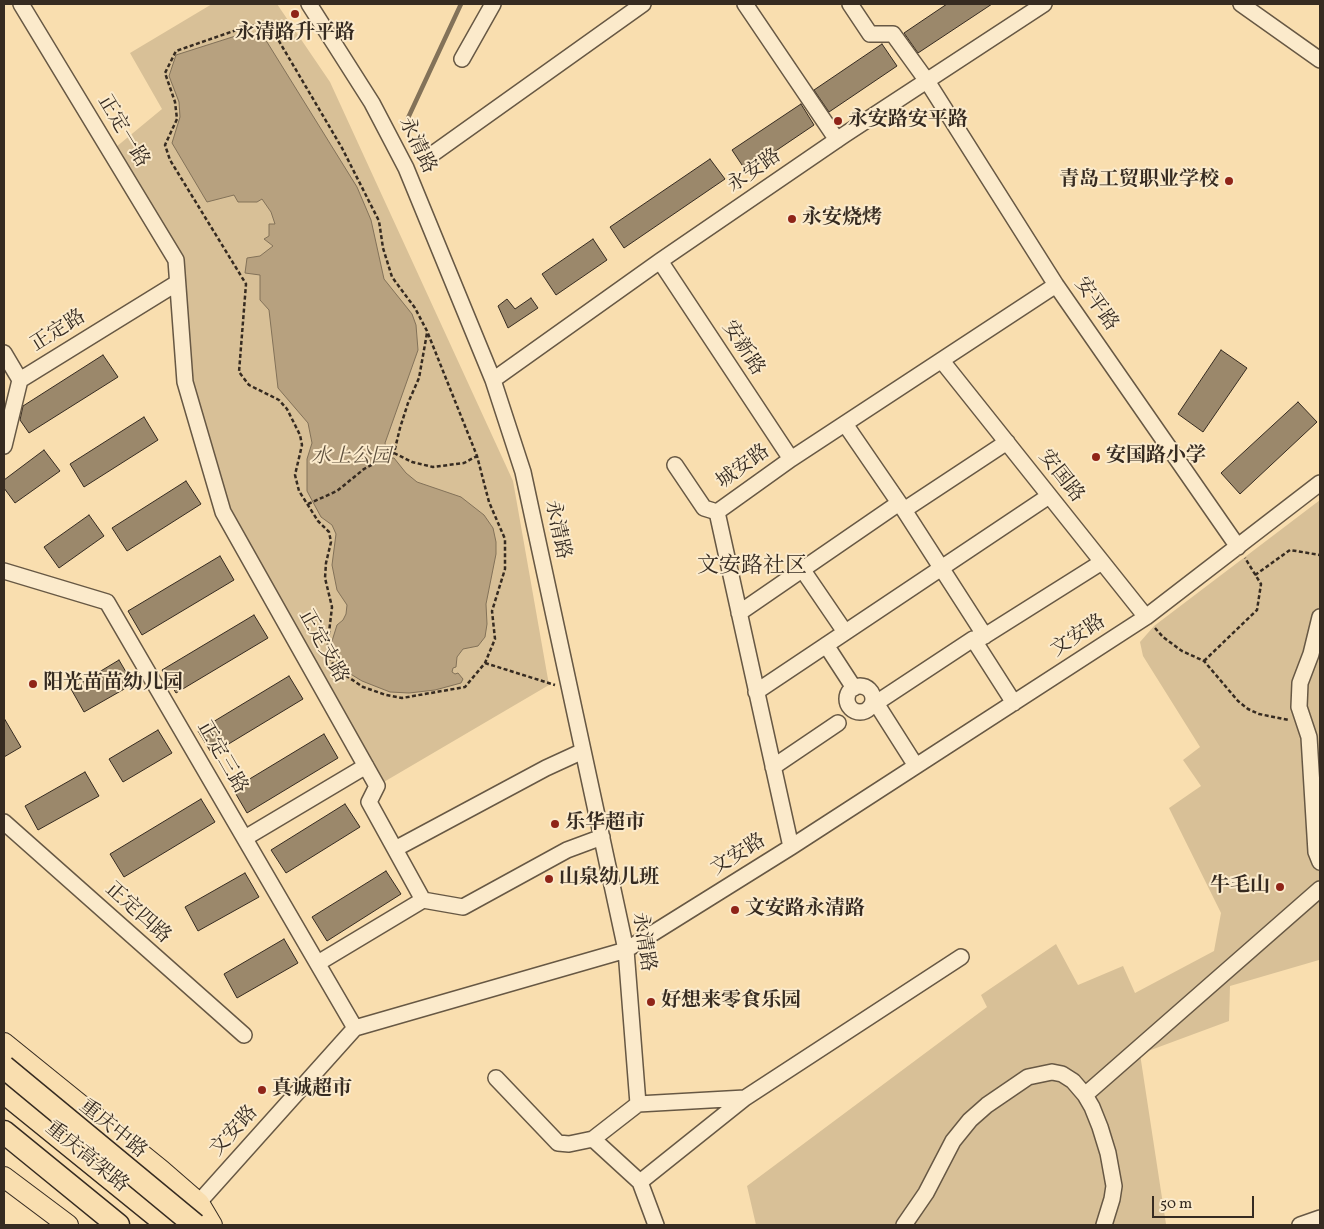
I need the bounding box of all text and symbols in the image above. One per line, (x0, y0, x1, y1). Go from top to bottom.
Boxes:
marker: 永清路升平路 (289, 8, 301, 20)
place label: 永清路升平路 (235, 22, 355, 46)
street label: 正定一路 (91, 92, 153, 172)
place label: 永安路安平路 (848, 109, 968, 133)
street label: 永清路 (392, 114, 440, 178)
marker: 永安路安平路 (832, 115, 844, 127)
street label: 永安路 (724, 145, 786, 199)
place label: 青岛工贸职业学校 (1059, 169, 1219, 193)
marker: 青岛工贸职业学校 (1223, 175, 1235, 187)
place label: 永安烧烤 (802, 207, 882, 231)
marker: 永安烧烤 (786, 213, 798, 225)
street label: 安平路 (1068, 274, 1122, 336)
street label: 正定路 (27, 306, 91, 358)
street label: 安新路 (716, 317, 768, 381)
street label: 城安路 (713, 441, 775, 495)
place label: 安国路小学 (1106, 445, 1206, 469)
park label: 水上公园 (311, 446, 391, 470)
street label: 安国路 (1032, 446, 1088, 508)
marker: 安国路小学 (1090, 451, 1102, 463)
street label: 永清路 (538, 498, 574, 562)
district label: 文安路社区 (697, 555, 807, 581)
street label: 正定支路 (292, 606, 352, 688)
street label: 文安路 (1047, 611, 1111, 663)
place label: 阳光苗苗幼儿园 (43, 672, 183, 696)
marker: 阳光苗苗幼儿园 (27, 678, 39, 690)
street label: 正定三路 (191, 717, 251, 799)
place label: 乐华超市 (565, 812, 645, 836)
marker: 乐华超市 (549, 818, 561, 830)
street label: 文安路 (707, 830, 771, 882)
place label: 山泉幼儿班 (559, 867, 659, 891)
marker: 山泉幼儿班 (543, 873, 555, 885)
place label: 牛毛山 (1210, 875, 1270, 899)
street label: 正定四路 (99, 878, 175, 950)
marker: 牛毛山 (1274, 881, 1286, 893)
place label: 文安路永清路 (745, 898, 865, 922)
marker: 文安路永清路 (729, 904, 741, 916)
street label: 永清路 (625, 910, 659, 974)
place label: 好想来零食乐园 (661, 990, 801, 1014)
marker: 好想来零食乐园 (645, 996, 657, 1008)
place label: 真诚超市 (272, 1078, 352, 1102)
marker: 真诚超市 (256, 1084, 268, 1096)
street label: 重庆中路 (73, 1096, 151, 1164)
street label: 文安路 (206, 1102, 264, 1162)
street label: 重庆高架路 (40, 1117, 132, 1199)
scale bar (1154, 1186, 1256, 1218)
text: 50 m (1160, 1194, 1192, 1215)

